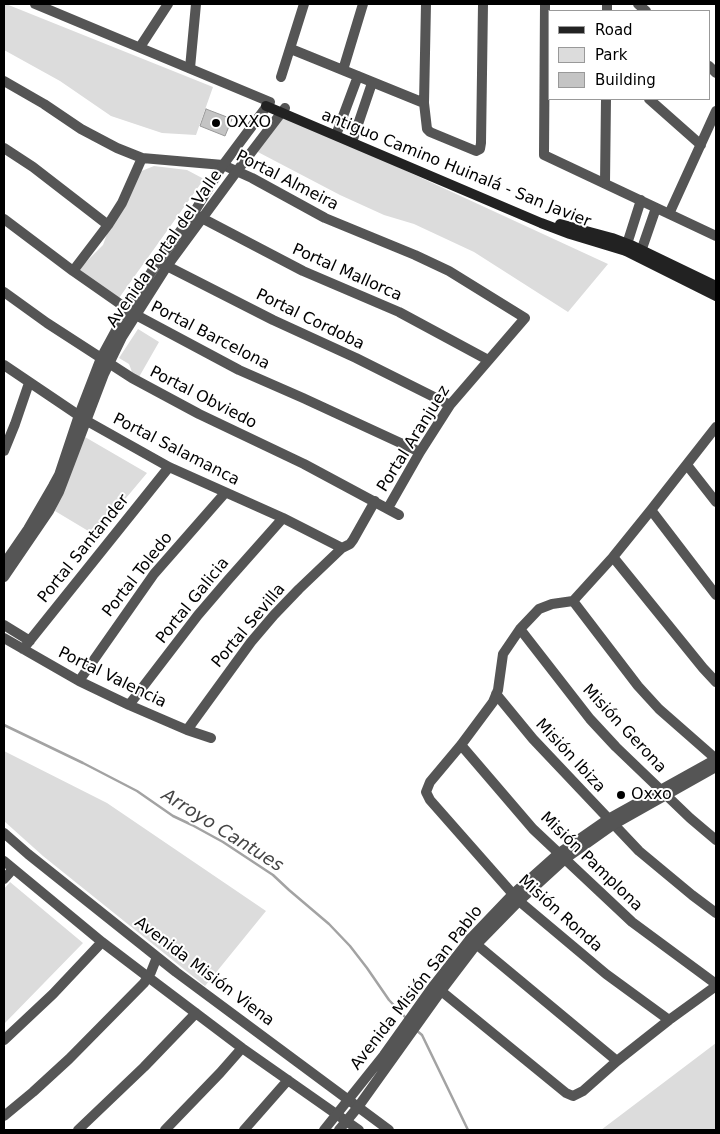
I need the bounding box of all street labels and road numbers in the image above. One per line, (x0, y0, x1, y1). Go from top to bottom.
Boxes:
street label: antiguo Camino Huinalá - San Javier (319, 106, 593, 232)
street label: Portal Almeira (232, 147, 342, 215)
street label: Avenida Portal del Valle (103, 167, 227, 331)
street label: Portal Mallorca (289, 240, 405, 306)
street label: Portal Cordoba (253, 285, 367, 355)
street label: Portal Barcelona (147, 298, 273, 374)
street label: Portal Obviedo (146, 363, 260, 433)
street label: Portal Aranjuez (374, 382, 454, 496)
street label: Portal Salamanca (110, 410, 242, 490)
street label: Portal Santander (34, 491, 134, 607)
street label: Portal Toledo (99, 529, 177, 621)
street label: Portal Galicia (152, 554, 234, 648)
street label: Portal Sevilla (208, 580, 290, 672)
street label: Portal Valencia (55, 643, 169, 713)
street label: Misión Gerona (578, 681, 670, 777)
street label: Misión Ibiza (531, 715, 609, 797)
street label: Misión Pamplona (536, 808, 646, 916)
street label: Misión Ronda (514, 871, 606, 957)
street label: Avenida Misión San Pablo (347, 902, 487, 1074)
street label: Avenida Misión Viena (130, 913, 278, 1031)

